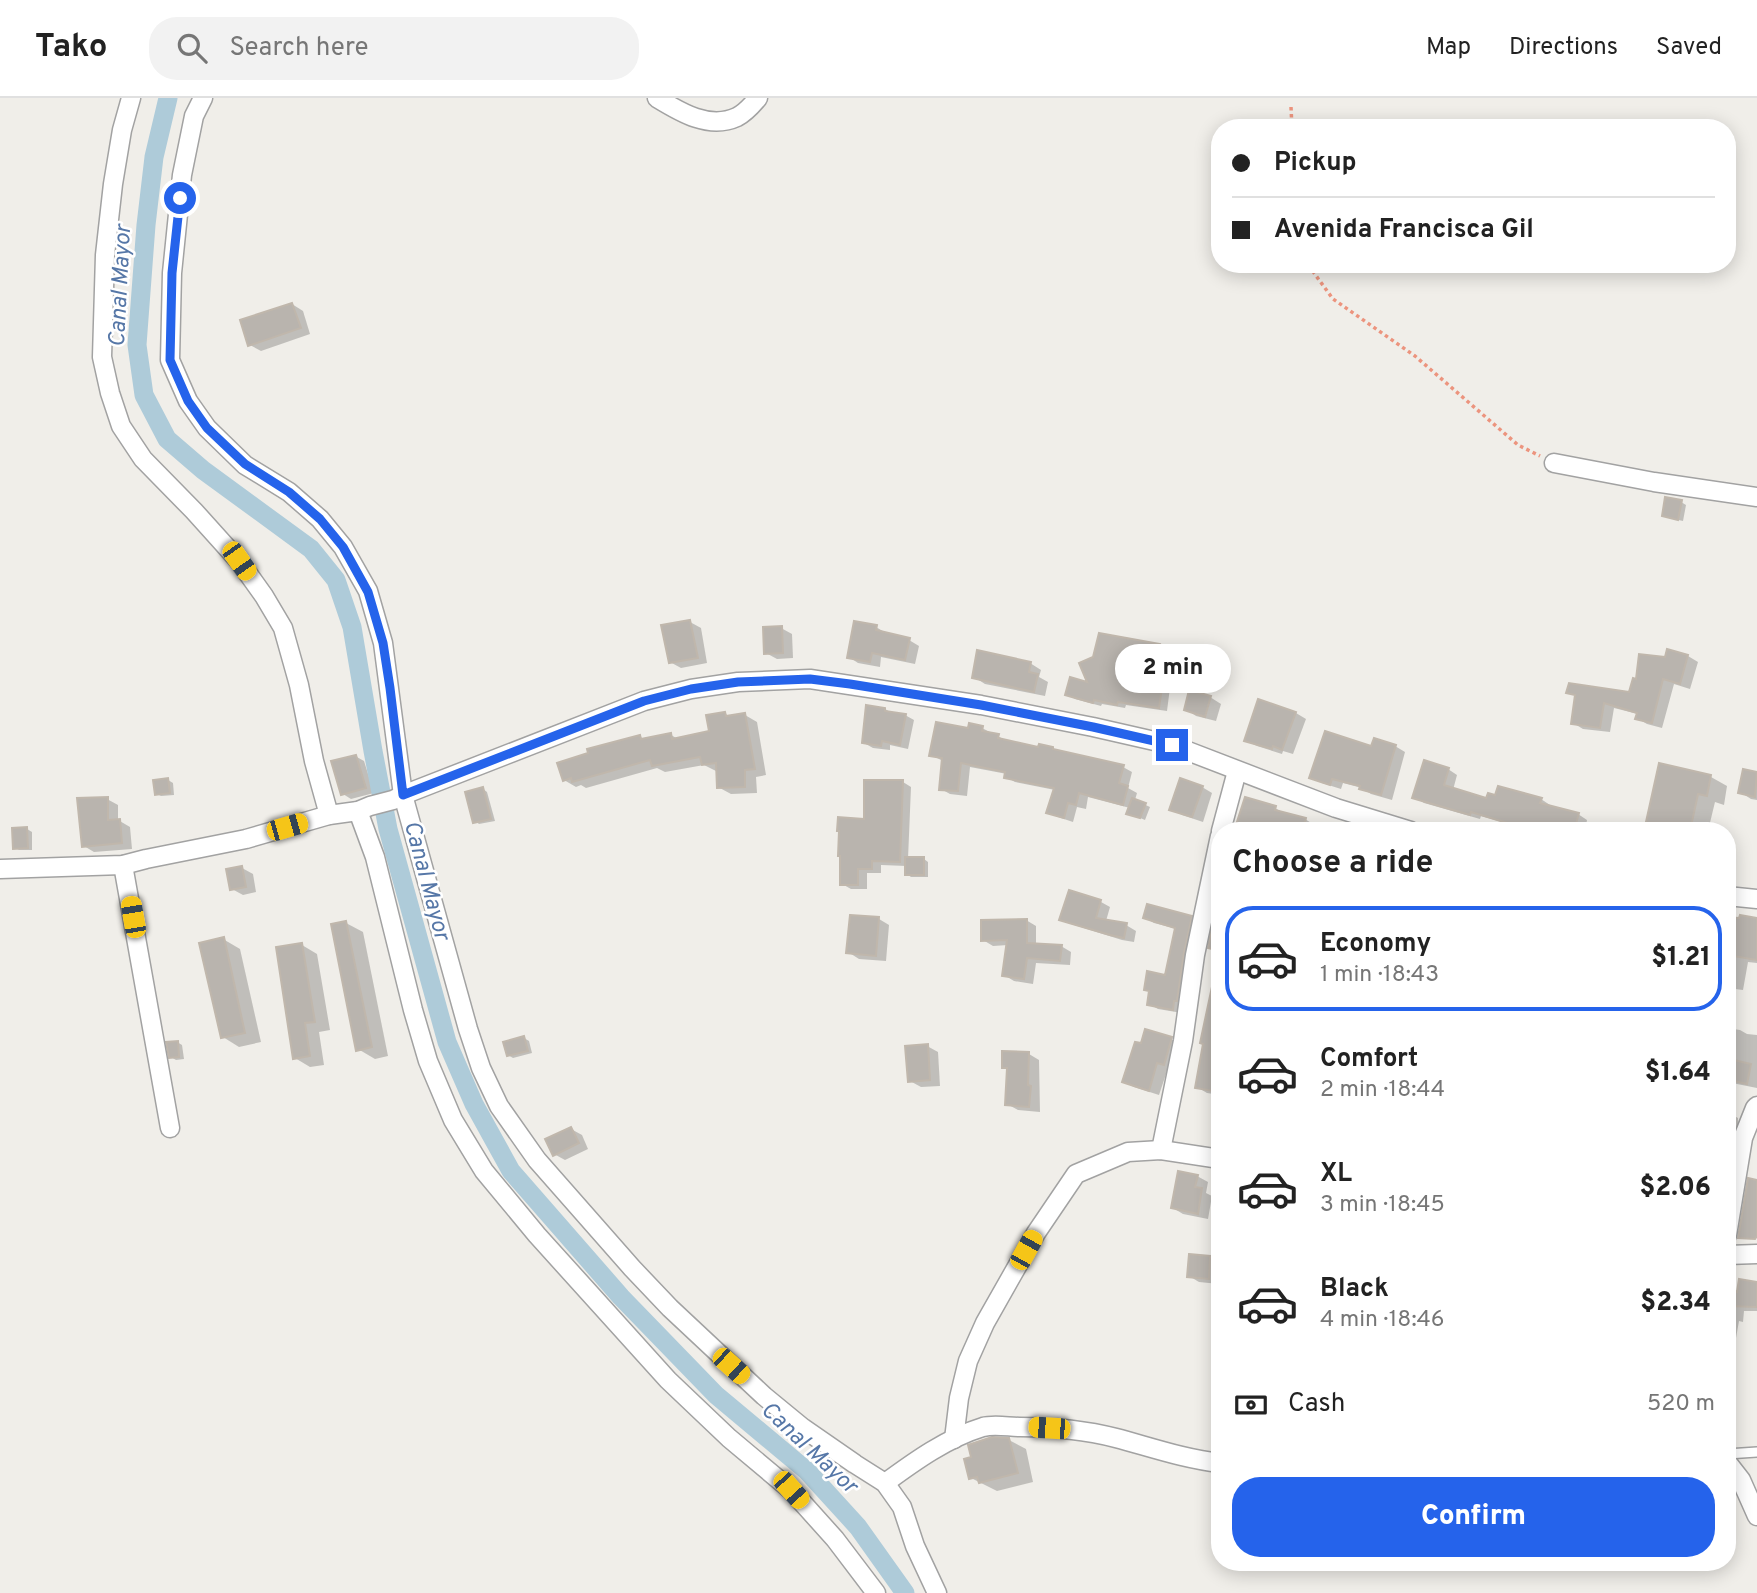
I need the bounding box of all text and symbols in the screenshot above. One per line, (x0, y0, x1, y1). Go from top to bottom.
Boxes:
search box (149, 17, 639, 80)
text: Tako (35, 27, 107, 69)
icon: search (173, 29, 211, 67)
text: Search here (229, 32, 368, 65)
text: Map (1426, 33, 1471, 63)
text: Directions (1509, 33, 1618, 63)
text: Saved (1656, 33, 1722, 63)
text: Pickup (1274, 147, 1357, 180)
route start (164, 182, 196, 214)
text: Avenida Francisca Gil (1274, 214, 1534, 247)
water label: Canal Mayor (104, 222, 139, 348)
car (219, 538, 260, 584)
callout: 2 min (1114, 644, 1230, 692)
text: 2 min (1143, 654, 1203, 683)
route end (1156, 729, 1188, 761)
car (264, 811, 311, 843)
water label: Canal Mayor (396, 818, 456, 946)
text: Choose a ride (1232, 844, 1433, 884)
car (120, 894, 147, 940)
icon: car (1236, 927, 1299, 990)
text: Economy (1320, 928, 1431, 961)
text: $1.21 (1651, 942, 1711, 975)
text: 1 min · 18:43 (1320, 961, 1439, 990)
icon: car (1236, 1042, 1299, 1105)
text: Comfort (1320, 1043, 1418, 1076)
text: $1.64 (1645, 1057, 1711, 1090)
text: 2 min · 18:44 (1320, 1076, 1445, 1105)
icon: car (1236, 1157, 1299, 1220)
text: XL (1320, 1158, 1352, 1191)
text: $2.06 (1639, 1172, 1711, 1205)
text: 3 min · 18:45 (1320, 1191, 1445, 1220)
car (1007, 1227, 1046, 1273)
icon: car (1236, 1272, 1299, 1335)
text: Black (1320, 1273, 1389, 1306)
text: $2.34 (1640, 1287, 1711, 1320)
text: 4 min · 18:46 (1320, 1306, 1445, 1335)
car (709, 1344, 754, 1388)
icon: cash (1232, 1386, 1270, 1424)
text: Cash (1288, 1388, 1345, 1421)
text: 520 m (1647, 1390, 1715, 1419)
water label: Canal Mayor (754, 1396, 865, 1503)
car (1028, 1416, 1071, 1440)
car (770, 1467, 813, 1513)
button: Confirm (1232, 1477, 1715, 1557)

